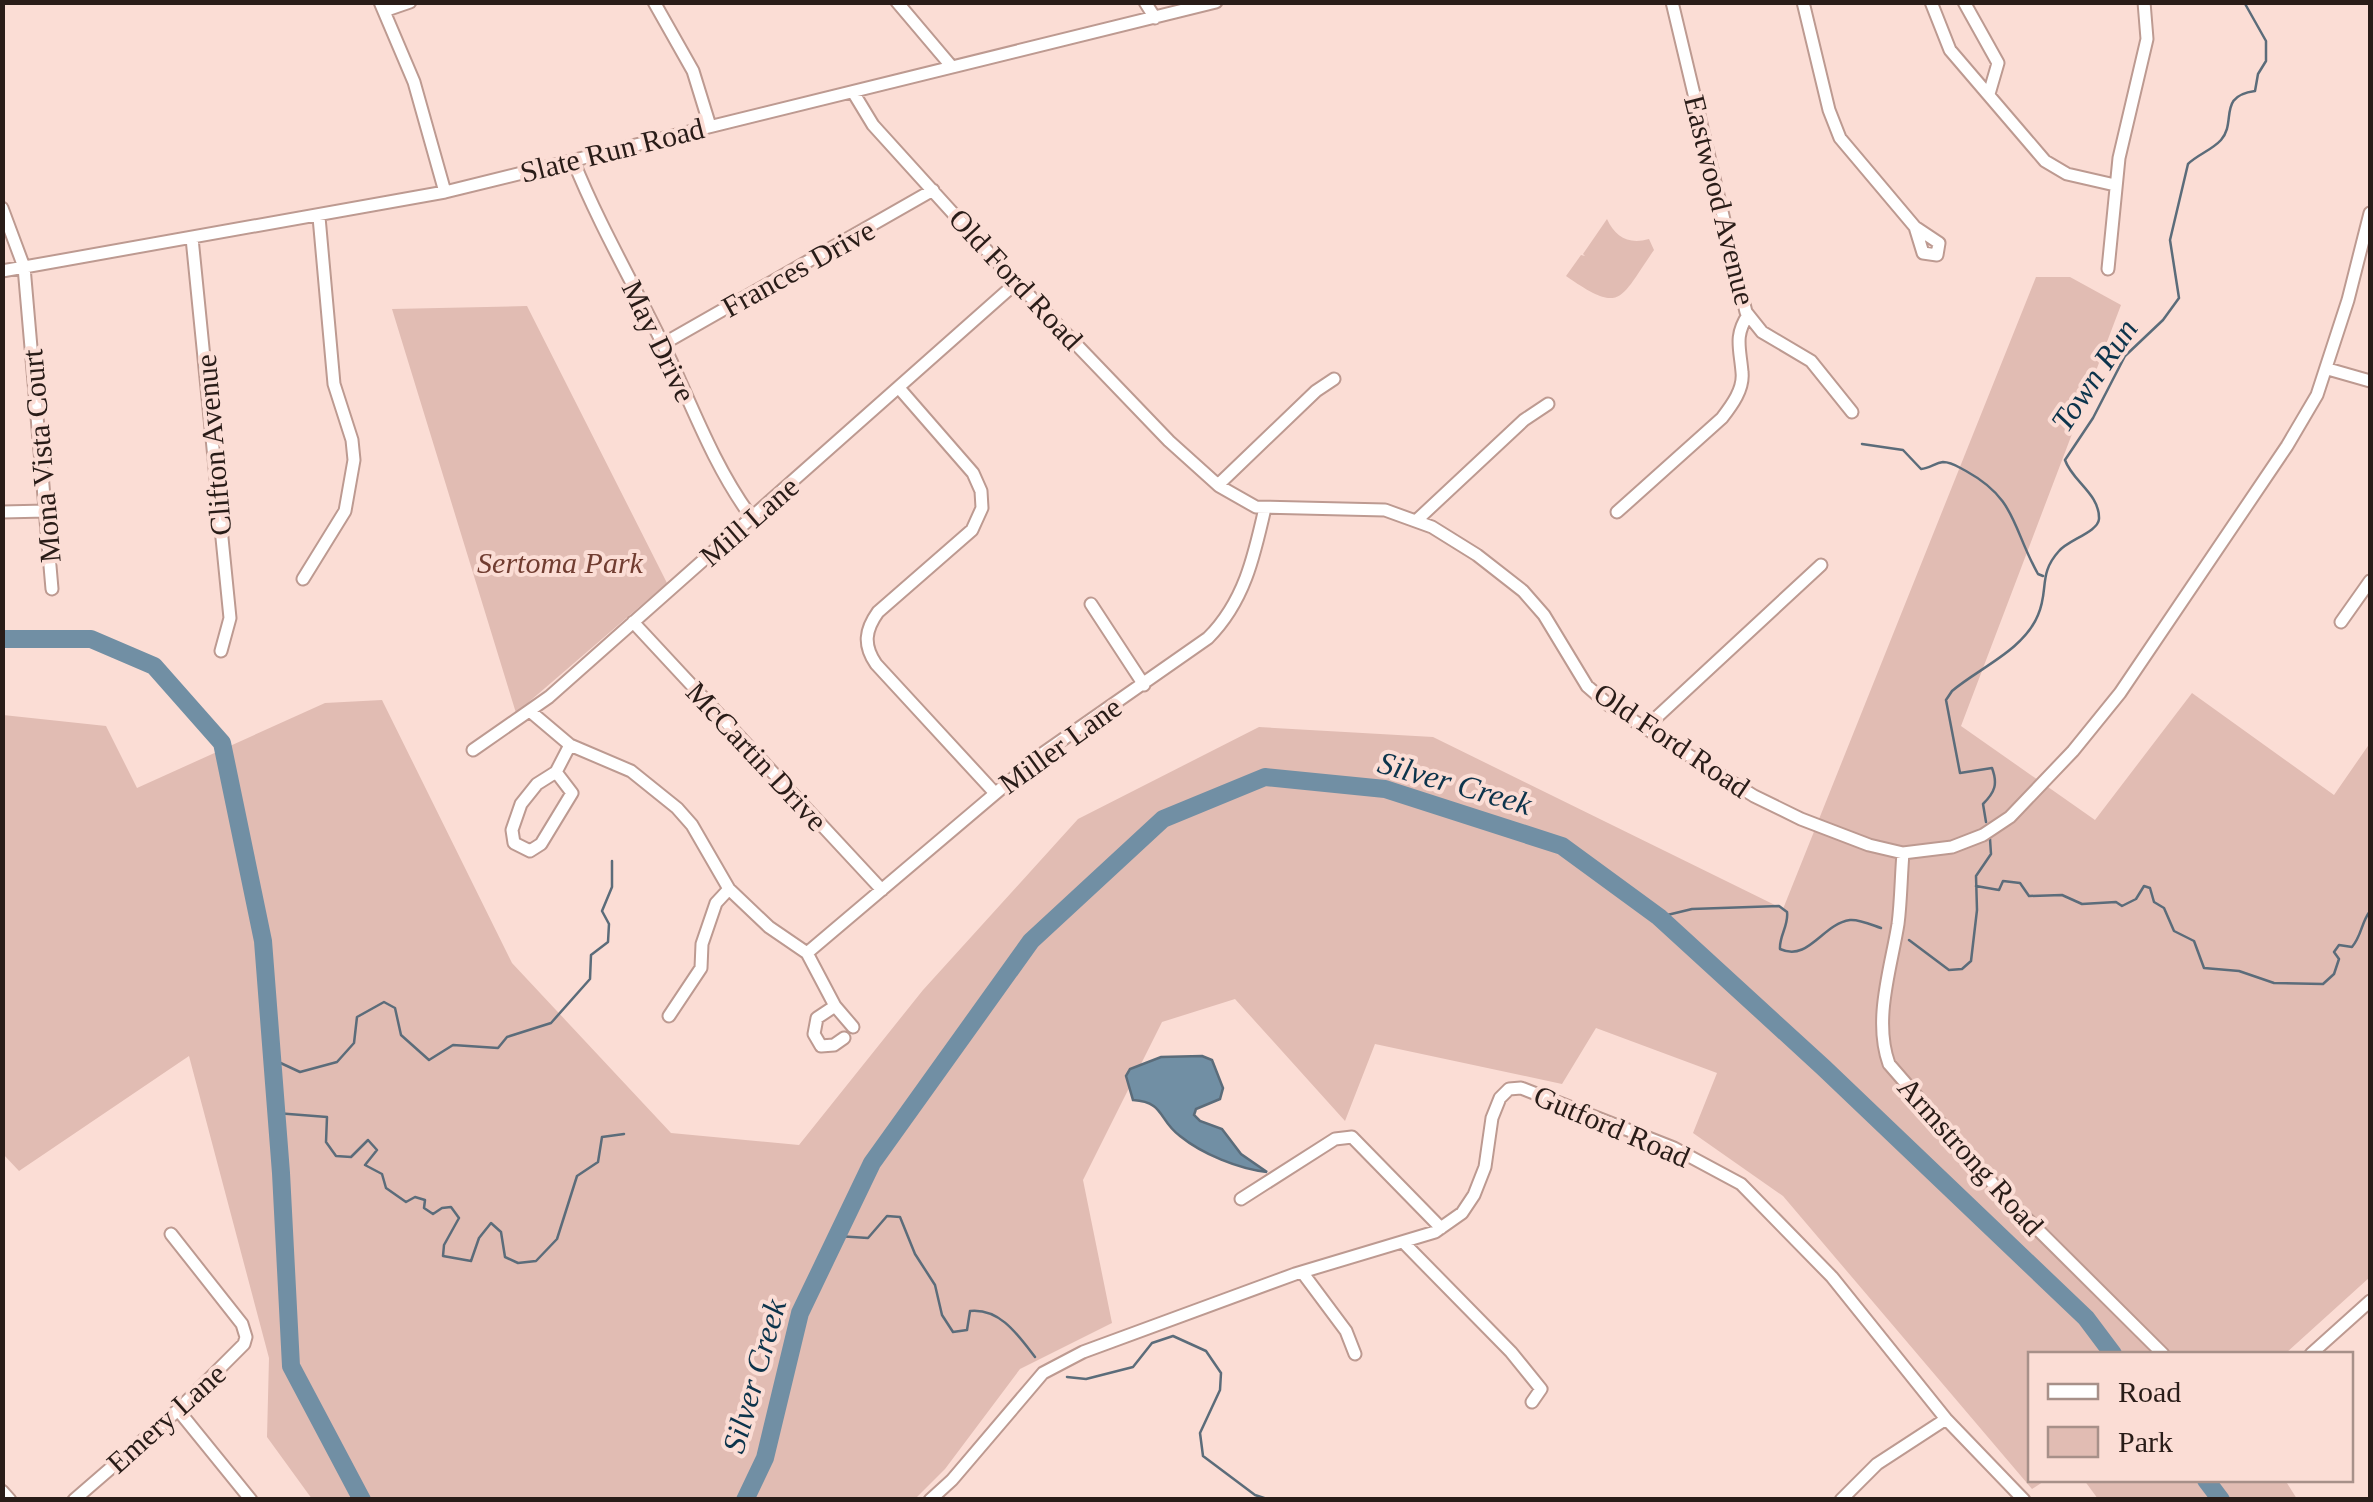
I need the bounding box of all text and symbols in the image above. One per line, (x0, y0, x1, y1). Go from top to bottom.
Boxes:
street label: Eastwood Avenue (1678, 92, 1762, 308)
street label: Slate Run Road (517, 111, 707, 189)
street label: Old Ford Road (943, 202, 1089, 356)
street label: Frances Drive (716, 213, 880, 323)
street label: May Drive (616, 275, 702, 407)
water label: Town Run (2043, 312, 2145, 438)
street label: Mona Vista Court (15, 347, 67, 564)
street label: Clifton Avenue (189, 353, 237, 537)
street label: Mill Lane (693, 469, 805, 573)
park label: Sertoma Park (477, 546, 644, 579)
street label: McCartin Drive (680, 675, 834, 837)
street label: Old Ford Road (1588, 676, 1756, 804)
street label: Miller Lane (993, 690, 1127, 800)
water label: Silver Creek (1374, 744, 1537, 822)
street label: Armstrong Road (1892, 1070, 2050, 1242)
street label: Gutford Road (1529, 1078, 1695, 1174)
water label: Silver Creek (715, 1294, 793, 1457)
legend (2028, 1352, 2353, 1482)
street label: Emery Lane (100, 1356, 232, 1480)
text: Road (2118, 1375, 2181, 1408)
text: Park (2118, 1425, 2173, 1458)

